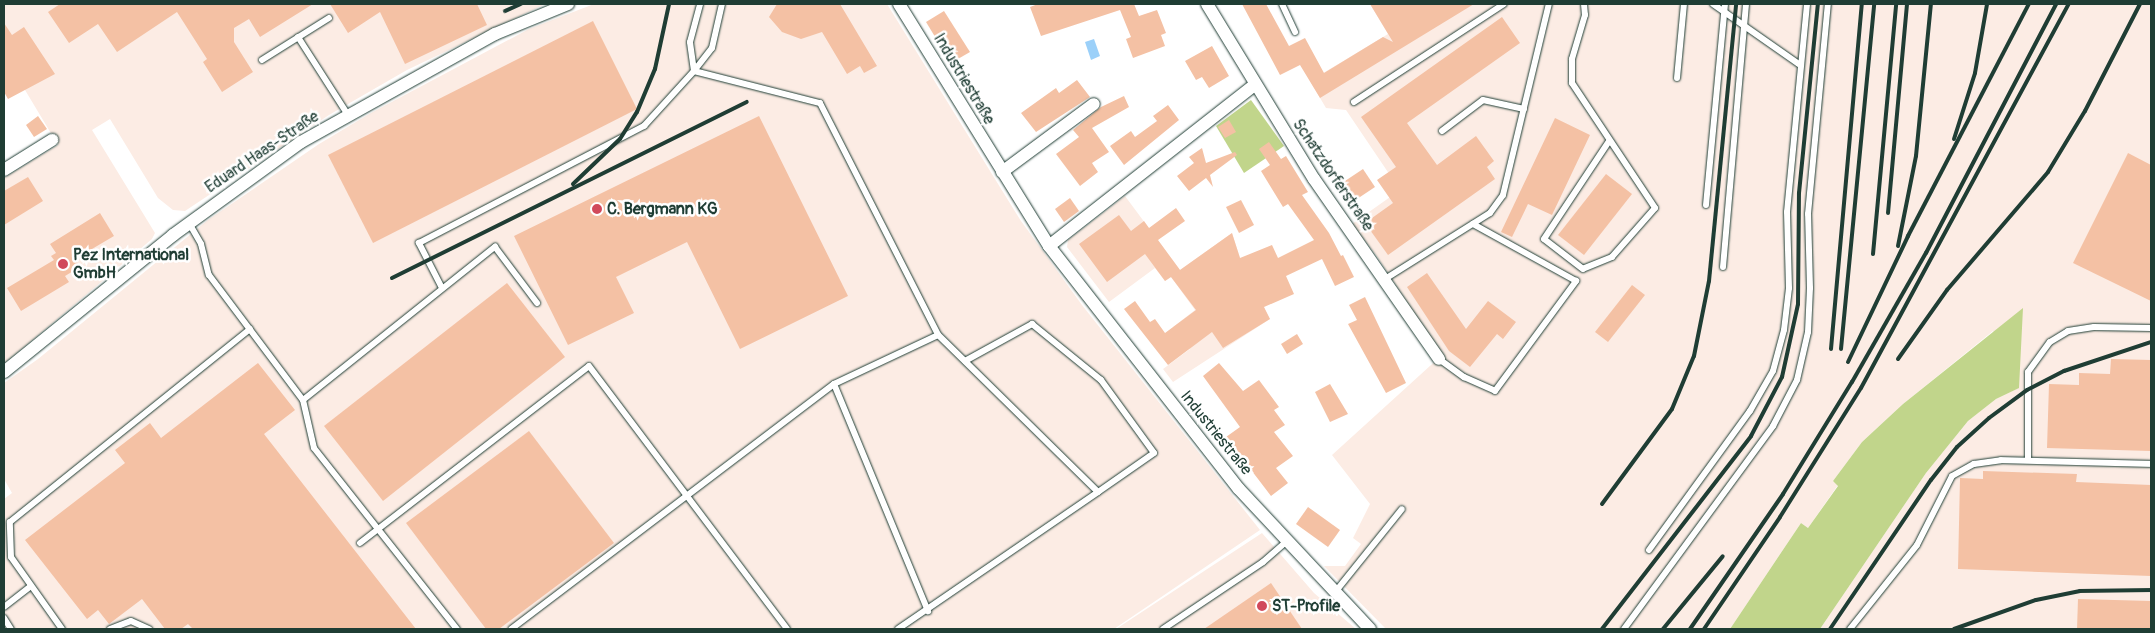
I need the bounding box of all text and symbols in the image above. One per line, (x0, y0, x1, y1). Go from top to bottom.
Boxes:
street label: Industriestraße (929, 30, 999, 128)
street label: Eduard Haas-Straße (202, 107, 322, 197)
street label: Schatzdorferstraße (1288, 115, 1378, 235)
place label: C. Bergmann KG (607, 199, 718, 219)
marker: C. Bergmann KG (591, 203, 603, 215)
place label: Pez International GmbH (73, 245, 189, 283)
marker: Pez International GmbH (57, 258, 69, 270)
street label: Industriestraße (1176, 387, 1256, 479)
place label: ST-Profile (1272, 596, 1340, 616)
marker: ST-Profile (1256, 600, 1268, 612)

